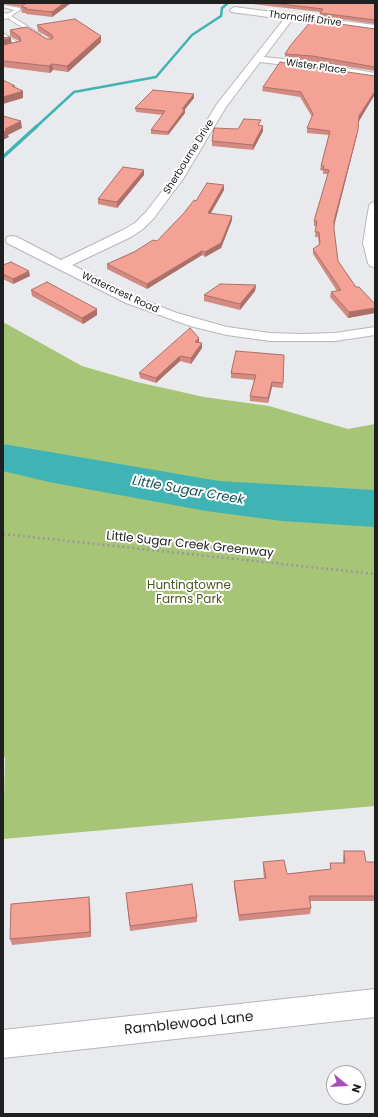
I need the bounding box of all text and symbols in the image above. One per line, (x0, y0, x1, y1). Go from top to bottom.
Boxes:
street label: Thorncliff Drive (268, 9, 342, 29)
street label: Wister Place (285, 57, 347, 77)
street label: Sherbourne Drive (161, 117, 217, 197)
street label: Watercrest Road (80, 270, 160, 316)
water label: Little Sugar Creek (131, 473, 245, 509)
street label: Little Sugar Creek Greenway (106, 529, 274, 561)
park label: Huntingtowne Farms Park (147, 579, 231, 607)
street label: Ramblewood Lane (124, 1009, 254, 1039)
north arrow (326, 1065, 366, 1105)
text: N (348, 1082, 365, 1095)

